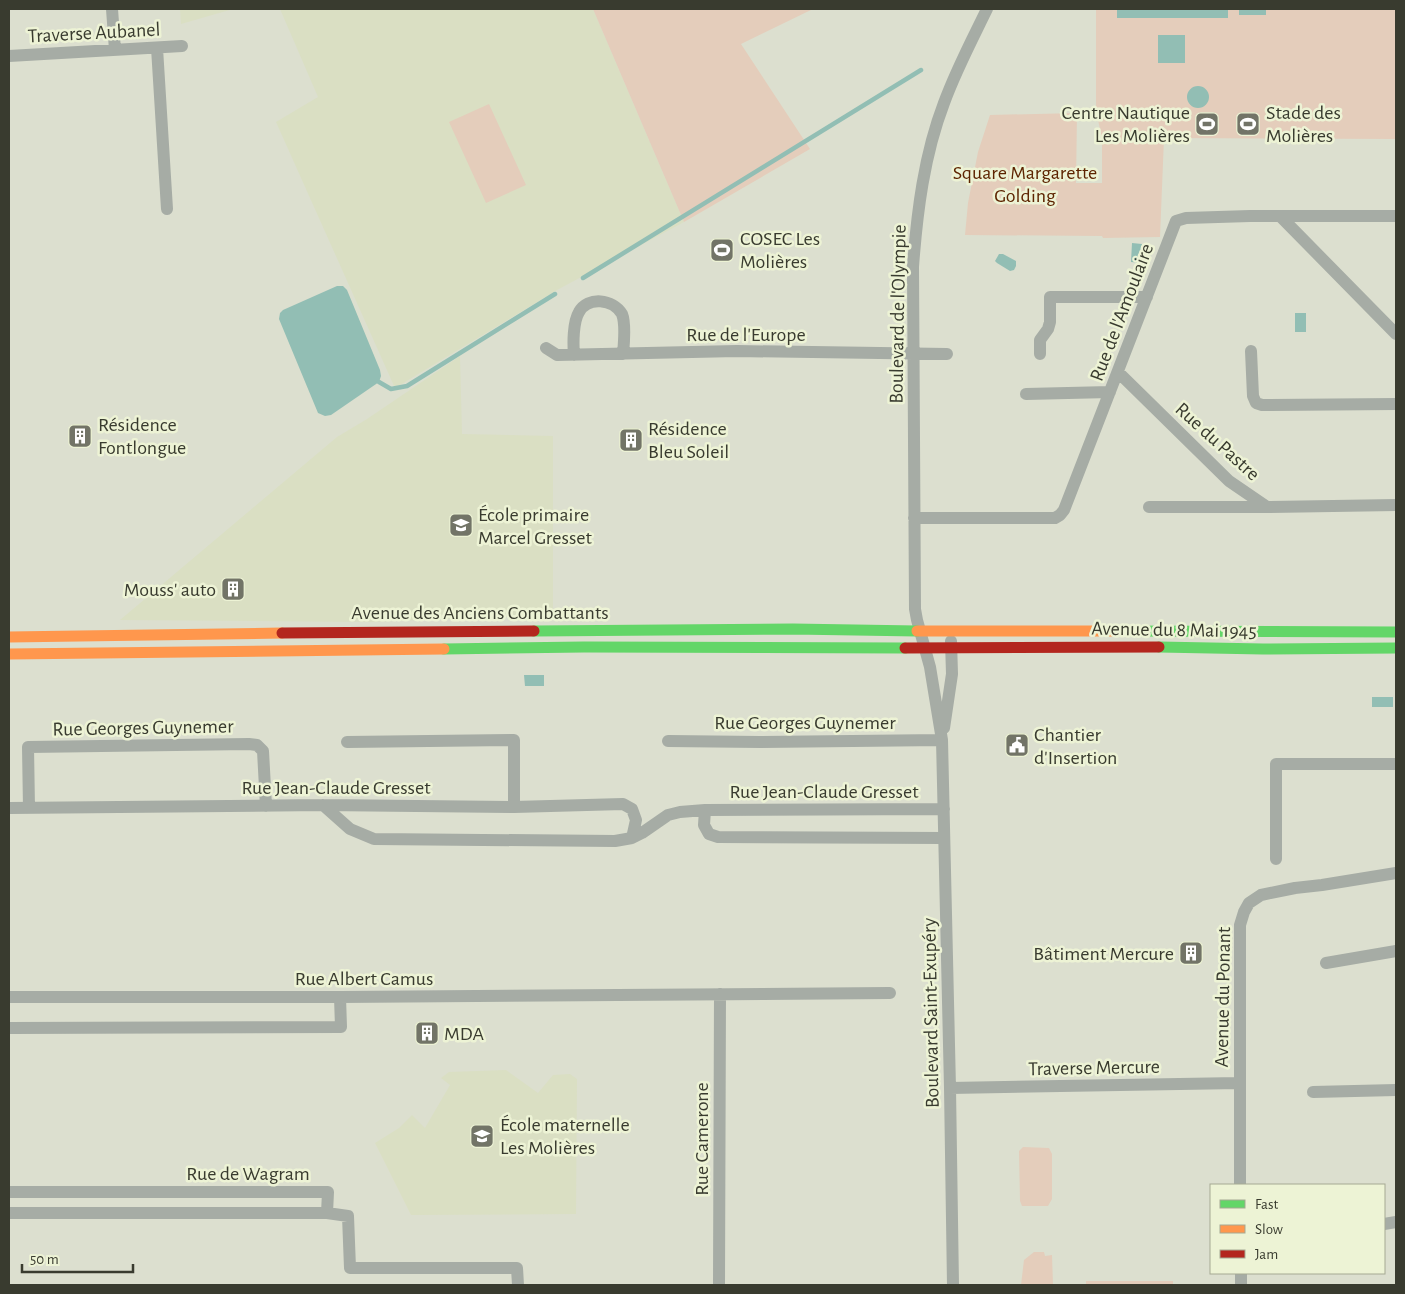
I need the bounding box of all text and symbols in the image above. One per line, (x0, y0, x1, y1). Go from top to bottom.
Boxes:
street label: Traverse Aubanel (27, 20, 161, 46)
place label: Centre Nautique Les Molières (1062, 103, 1190, 146)
place label: Stade des Molières (1266, 103, 1341, 146)
sports icon: Centre Nautique Les Molières (1194, 111, 1220, 137)
sports icon: Stade des Molières (1235, 111, 1261, 137)
park label: Square Margarette Golding (953, 163, 1097, 206)
street label: Boulevard de l'Olympie (886, 224, 910, 404)
place label: COSEC Les Molières (740, 229, 820, 272)
sports icon: COSEC Les Molières (709, 237, 735, 263)
street label: Rue de l'Amoulaire (1087, 241, 1157, 384)
street label: Rue de l'Europe (686, 325, 806, 345)
street label: Rue du Pastre (1171, 399, 1263, 485)
place label: Résidence Fontlongue (98, 415, 186, 458)
place label: Résidence Bleu Soleil (648, 419, 729, 462)
building icon: Résidence Fontlongue (67, 423, 93, 449)
building icon: Résidence Bleu Soleil (618, 427, 644, 453)
place label: École primaire Marcel Gresset (478, 504, 592, 548)
school or university icon: École primaire Marcel Gresset (448, 512, 474, 538)
building icon: Mouss' auto (220, 576, 246, 602)
place label: Mouss' auto (124, 580, 216, 600)
street label: Avenue des Anciens Combattants (351, 603, 609, 623)
street label: Avenue du 8 Mai 1945 (1091, 619, 1257, 641)
street label: Rue Georges Guynemer (714, 713, 896, 733)
street label: Rue Georges Guynemer (52, 716, 234, 740)
place label: Chantier d'Insertion (1034, 725, 1117, 768)
public building icon: Chantier d'Insertion (1004, 732, 1030, 758)
street label: Rue Jean-Claude Gresset (241, 778, 431, 798)
street label: Rue Jean-Claude Gresset (729, 782, 919, 802)
street label: Boulevard Saint-Exupéry (919, 917, 943, 1108)
street label: Avenue du Ponant (1212, 926, 1234, 1068)
building icon: Bâtiment Mercure (1178, 940, 1204, 966)
place label: Bâtiment Mercure (1033, 944, 1174, 964)
street label: Rue Albert Camus (295, 969, 433, 989)
building icon: MDA (414, 1020, 440, 1046)
place label: MDA (444, 1024, 484, 1044)
street label: Traverse Mercure (1028, 1057, 1160, 1079)
street label: Rue Camerone (692, 1082, 712, 1196)
place label: École maternelle Les Molières (500, 1114, 630, 1158)
school or university icon: École maternelle Les Molières (469, 1123, 495, 1149)
street label: Rue de Wagram (186, 1164, 310, 1184)
legend (1210, 1184, 1385, 1274)
text: Fast (1255, 1197, 1279, 1212)
text: Slow (1255, 1222, 1283, 1237)
scale bar (22, 1242, 134, 1274)
text: Jam (1255, 1247, 1278, 1262)
text: 50 m (30, 1252, 59, 1267)

